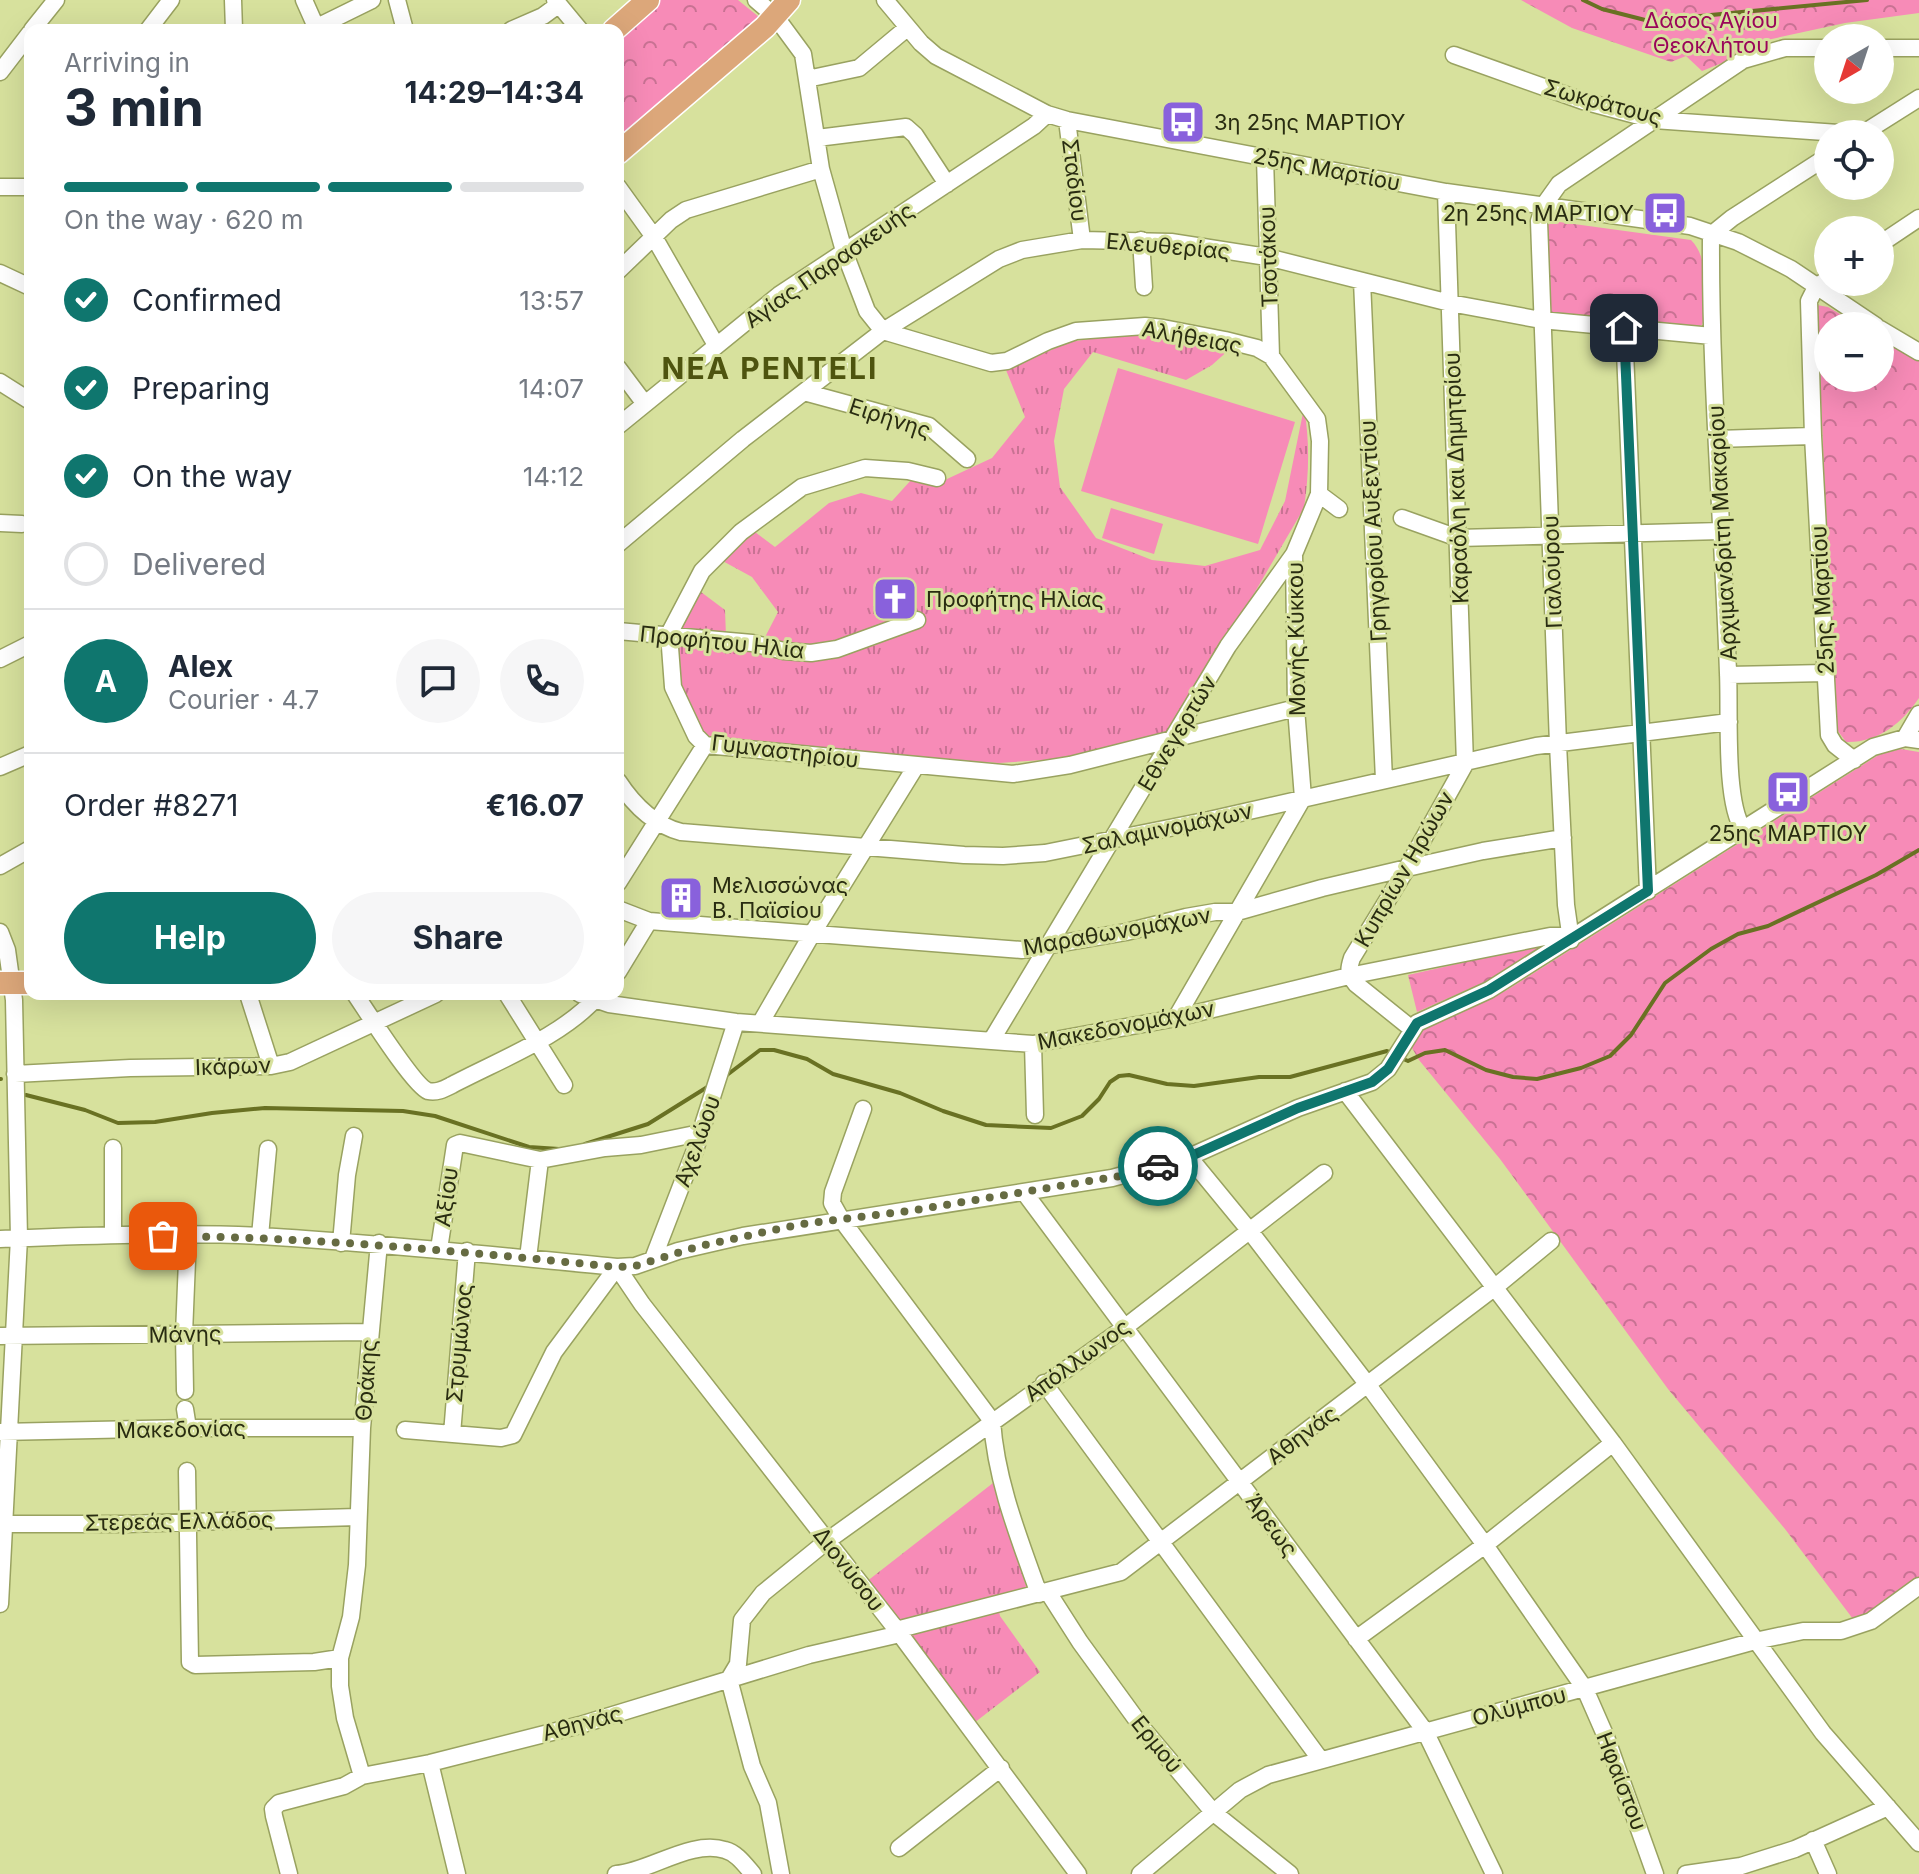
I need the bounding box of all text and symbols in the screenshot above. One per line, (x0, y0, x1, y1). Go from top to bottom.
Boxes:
park label: Δάσος Αγίου Θεοκλήτου (1644, 7, 1778, 58)
north arrow (1814, 24, 1894, 104)
map controls (1814, 24, 1894, 392)
text: Arriving in (64, 47, 190, 78)
text: 14:29–14:34 (404, 74, 584, 110)
street label: Σωκράτους (1541, 74, 1665, 130)
text: 3 min (64, 76, 204, 139)
bus stop icon: 3η 25ης ΜΑΡΤΙΟΥ (1159, 98, 1207, 146)
place label: 3η 25ης ΜΑΡΤΙΟΥ (1214, 109, 1406, 135)
button: locate (1814, 120, 1894, 200)
street label: Σταδίου (1057, 137, 1093, 223)
street label: 25ης Μαρτίου (1251, 142, 1403, 196)
bus stop icon: 2η 25ης ΜΑΡΤΙΟΥ (1641, 189, 1689, 237)
street label: Αγίας Παρασκευής (739, 197, 919, 333)
place label: 2η 25ης ΜΑΡΤΙΟΥ (1443, 200, 1634, 226)
text: On the way · 620 m (64, 204, 304, 235)
street label: Τσοτάκου (1253, 206, 1283, 308)
button: + (1814, 216, 1894, 296)
street label: Ελευθερίας (1105, 228, 1231, 264)
icon: check (64, 278, 108, 322)
text: Confirmed (132, 282, 282, 318)
text: 13:57 (519, 285, 584, 316)
pin (1590, 294, 1658, 362)
icon: home (1602, 306, 1646, 350)
button: − (1814, 312, 1894, 392)
street label: Αλήθειας (1140, 315, 1244, 359)
district label: NEA PENTELI (662, 350, 878, 386)
street label: Καραόλη και Δημητρίου (1439, 352, 1473, 604)
icon: check (64, 366, 108, 410)
text: Preparing (132, 370, 270, 406)
text: 14:07 (519, 373, 584, 404)
street label: Ειρήνης (846, 393, 934, 443)
street label: Αρχιμανδρίτη Μακαρίου (1702, 405, 1742, 661)
street label: Γρηγορίου Αυξεντίου (1354, 420, 1392, 642)
icon: check (64, 454, 108, 498)
text: On the way (132, 458, 292, 494)
text: 14:12 (523, 461, 584, 492)
street label: Γιαλούρου (1537, 515, 1567, 629)
street label: 25ης Μαρτίου (1805, 525, 1839, 675)
text: Delivered (132, 546, 266, 582)
street label: Μονής Κύκκου (1282, 562, 1310, 716)
church icon: Προφήτης Ηλίας (871, 575, 919, 623)
place label: Προφήτης Ηλίας (926, 586, 1104, 612)
street label: Προφήτου Ηλία (638, 620, 806, 664)
button: chat (396, 639, 480, 723)
button: phone (500, 639, 584, 723)
text: Alex (168, 648, 233, 684)
text: A (95, 663, 117, 699)
street label: Εθνεγερτών (1132, 670, 1222, 795)
text: Courier · 4.7 (168, 684, 319, 715)
street label: Γυμναστηρίου (710, 729, 860, 773)
bus stop icon: 25ης ΜΑΡΤΙΟΥ (1764, 768, 1812, 816)
street label: Κυπρίων Ηρώων (1349, 786, 1459, 952)
text: Order #8271 (64, 787, 238, 823)
text: €16.07 (486, 787, 584, 823)
street label: Σαλαμινομάχων (1079, 797, 1255, 859)
place label: 25ης ΜΑΡΤΙΟΥ (1709, 820, 1867, 846)
place label: Μελισσώνας B. Παϊσίου (712, 872, 848, 923)
building icon: Μελισσώνας B. Παϊσίου (657, 874, 705, 922)
button: Help (64, 892, 316, 984)
button: Share (332, 892, 584, 984)
street label: Μαραθωνομάχων (1021, 902, 1213, 960)
street label: Μακεδονομάχων (1035, 995, 1217, 1055)
street label: Ικάρων (194, 1052, 272, 1080)
street label: Αχελώου (669, 1092, 725, 1190)
courier (1118, 1126, 1198, 1206)
icon: car (1136, 1144, 1180, 1188)
street label: Αξίου (429, 1166, 463, 1228)
pin (129, 1202, 197, 1270)
icon: bag (141, 1214, 185, 1258)
street label: Στρυμώνος (441, 1282, 477, 1404)
street label: Απόλλωνος (1020, 1313, 1134, 1407)
street label: Μάνης (148, 1320, 222, 1348)
street label: Θράκης (350, 1338, 382, 1422)
street label: Αθηνάς (1262, 1400, 1342, 1470)
street label: Μακεδονίας (116, 1415, 246, 1443)
street label: Άρεως (1241, 1489, 1303, 1561)
street label: Στερεάς Ελλάδος (84, 1506, 274, 1536)
street label: Διονύσου (808, 1522, 890, 1616)
street label: Ολύμπου (1469, 1681, 1569, 1731)
street label: Αθηνάς (539, 1700, 625, 1746)
street label: Ερμού (1126, 1710, 1188, 1778)
street label: Ηφαίστου (1591, 1728, 1653, 1834)

